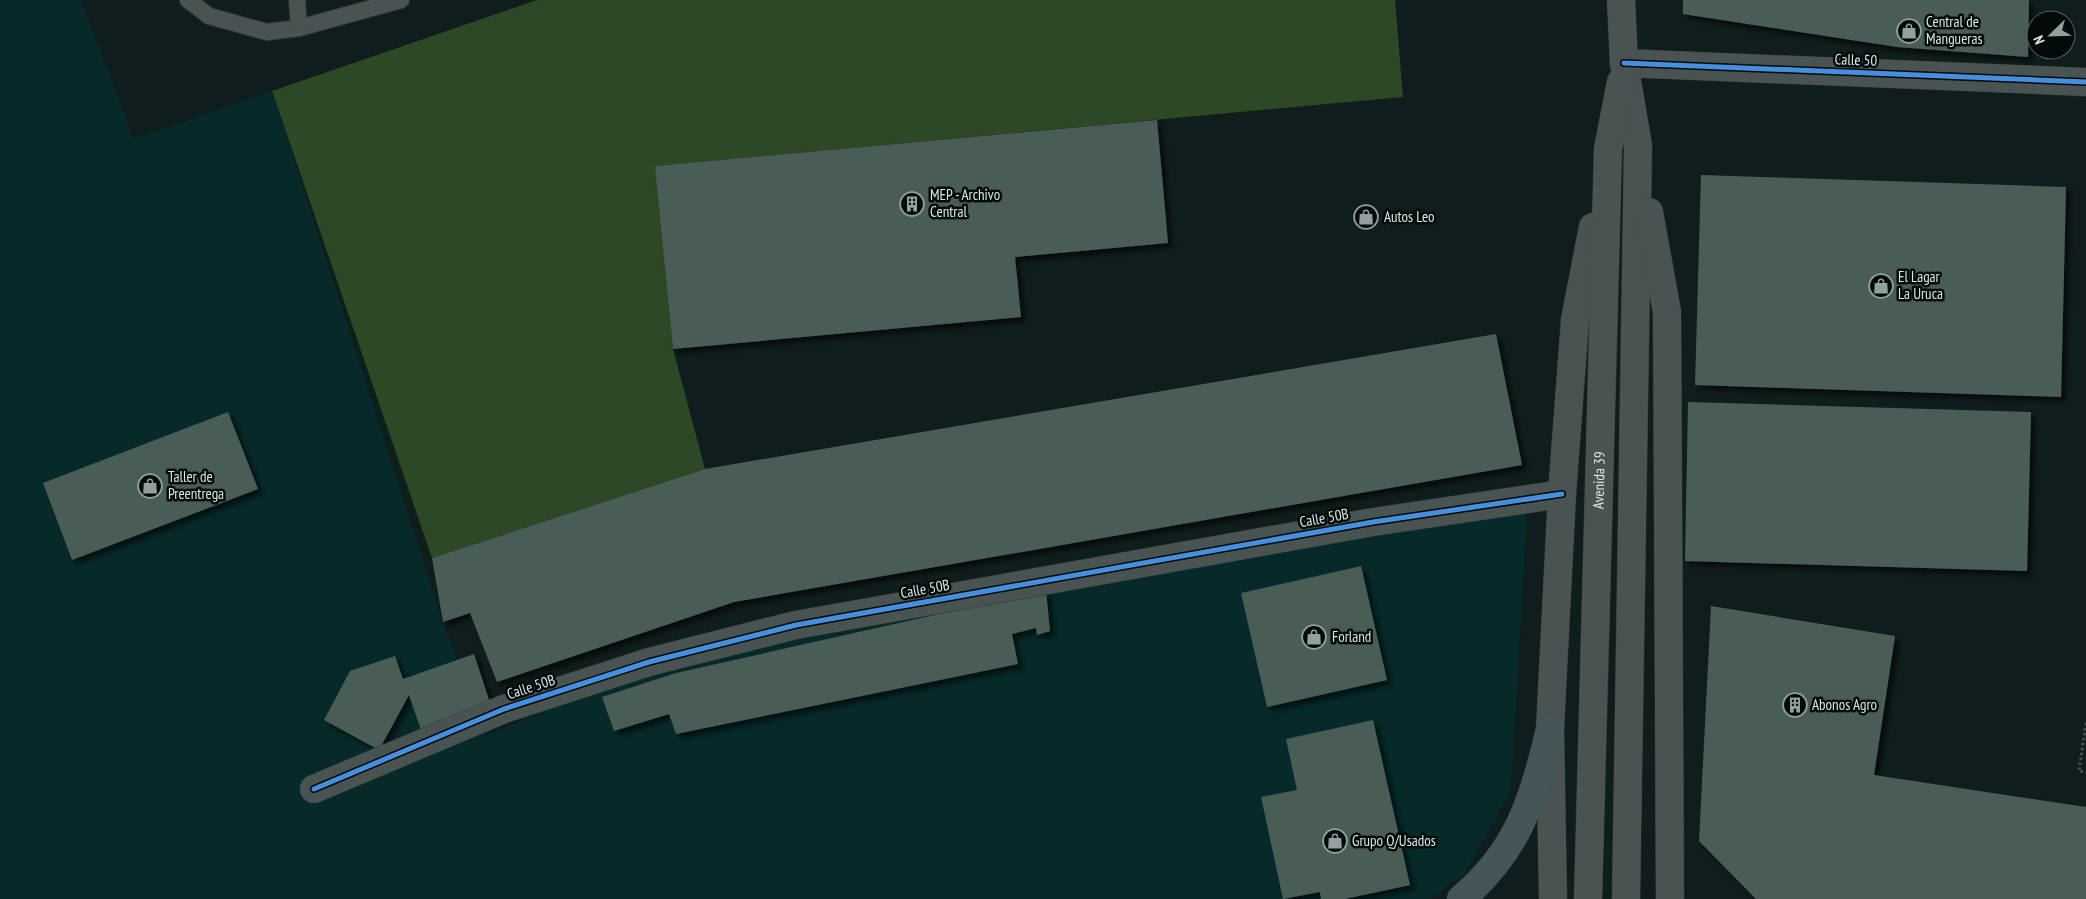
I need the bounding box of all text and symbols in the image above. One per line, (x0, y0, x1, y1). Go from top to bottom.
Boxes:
north arrow (2026, 10, 2076, 60)
place label: Central de Mangueras (1926, 12, 1983, 48)
shop icon: Central de Mangueras (1896, 18, 1922, 44)
text: N (2029, 33, 2049, 47)
street label: Calle 50 (1834, 49, 1878, 70)
place label: MEP - Archivo Central (930, 185, 1000, 221)
building icon: MEP - Archivo Central (899, 191, 925, 217)
shop icon: Autos Leo (1353, 204, 1379, 230)
place label: Autos Leo (1384, 207, 1434, 226)
place label: El Lagar La Uruca (1898, 267, 1943, 303)
shop icon: El Lagar La Uruca (1868, 273, 1894, 299)
street label: Avenida 39 (1588, 451, 1609, 509)
place label: Taller de Preentrega (168, 467, 224, 503)
shop icon: Taller de Preentrega (137, 473, 163, 499)
street label: Calle 50B (1298, 504, 1350, 531)
street label: Calle 50B (899, 575, 951, 602)
shop icon: Forland (1301, 624, 1327, 650)
place label: Forland (1332, 627, 1371, 646)
street label: Calle 50B (504, 670, 557, 703)
building icon: Abonos Agro (1782, 692, 1808, 718)
place label: Abonos Agro (1812, 695, 1877, 714)
shop icon: Grupo Q/Usados (1322, 828, 1348, 854)
place label: Grupo Q/Usados (1352, 831, 1436, 850)

